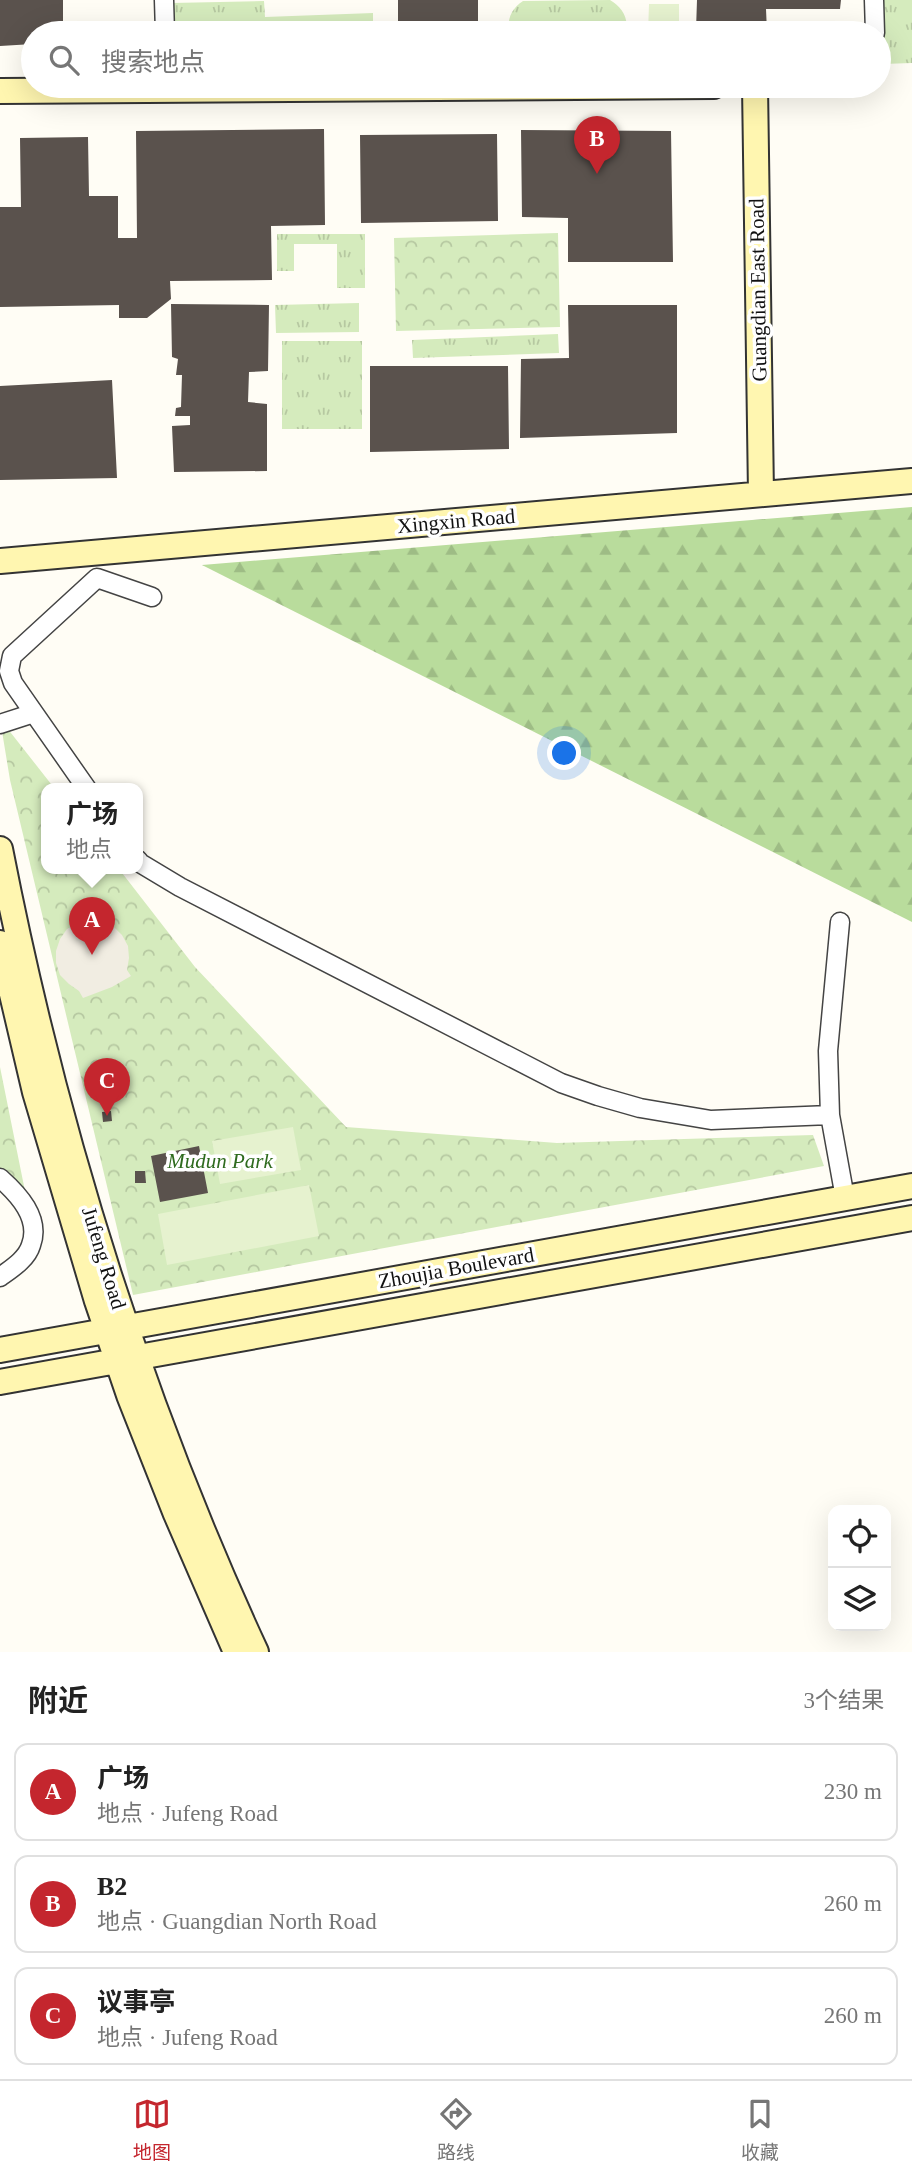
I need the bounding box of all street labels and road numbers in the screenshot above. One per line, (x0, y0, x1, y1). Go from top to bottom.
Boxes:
street label: Guangdian East Road (744, 198, 772, 382)
street label: Xingxin Road (396, 504, 517, 538)
street label: Jufeng Road (77, 1204, 131, 1312)
street label: Zhoujia Boulevard (376, 1242, 536, 1294)

